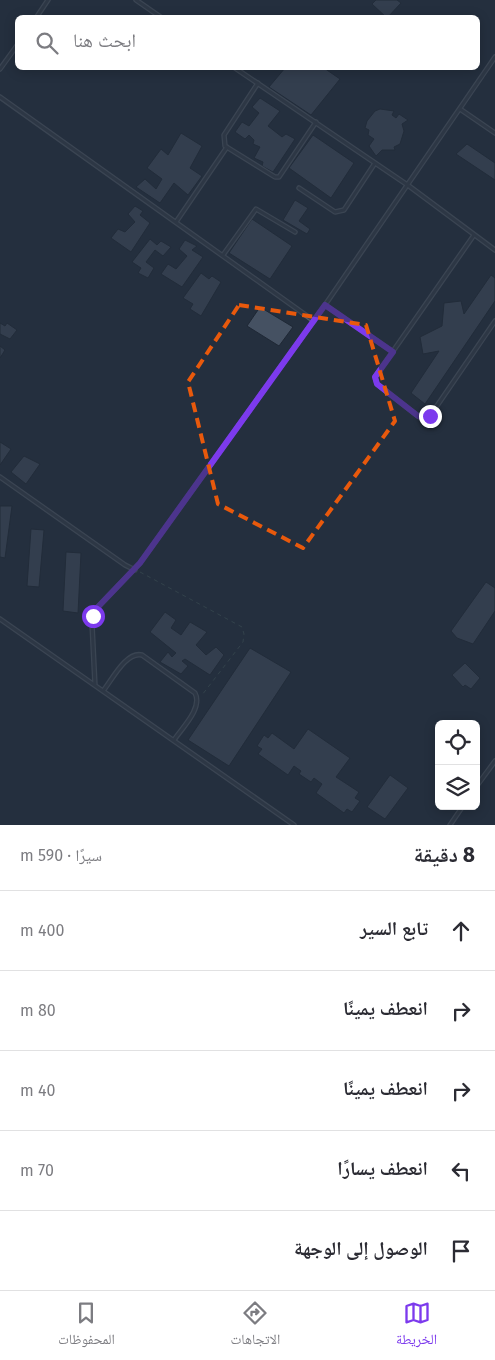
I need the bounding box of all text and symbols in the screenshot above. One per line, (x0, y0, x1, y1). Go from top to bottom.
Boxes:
search box (15, 15, 480, 70)
icon: search (33, 29, 61, 57)
text: ابحث هنا (73, 29, 136, 52)
route end (419, 405, 442, 428)
route start (82, 605, 105, 628)
map controls (435, 720, 480, 810)
button: locate (435, 720, 480, 765)
button: layers (435, 765, 480, 810)
text: 8 دقيقة (414, 842, 475, 868)
text: سيرًا · 590 m (20, 846, 102, 865)
text: تابع السير (360, 917, 428, 940)
icon: ahead (447, 917, 475, 945)
text: 400 m (20, 921, 64, 940)
text: انعطف يمينًا (343, 997, 428, 1020)
icon: right (447, 997, 475, 1025)
text: 80 m (20, 1001, 56, 1020)
text: انعطف يمينًا (343, 1077, 428, 1100)
icon: right (447, 1077, 475, 1105)
text: 40 m (20, 1081, 55, 1100)
text: انعطف يسارًا (337, 1157, 428, 1180)
icon: left (447, 1157, 475, 1185)
text: 70 m (20, 1161, 54, 1180)
text: الوصول إلى الوجهة (294, 1237, 428, 1260)
icon: arrive (447, 1237, 475, 1265)
tab: المحفوظات (58, 1299, 115, 1353)
tab: الاتجاهات (231, 1299, 280, 1353)
tab: الخريطة (396, 1299, 437, 1353)

